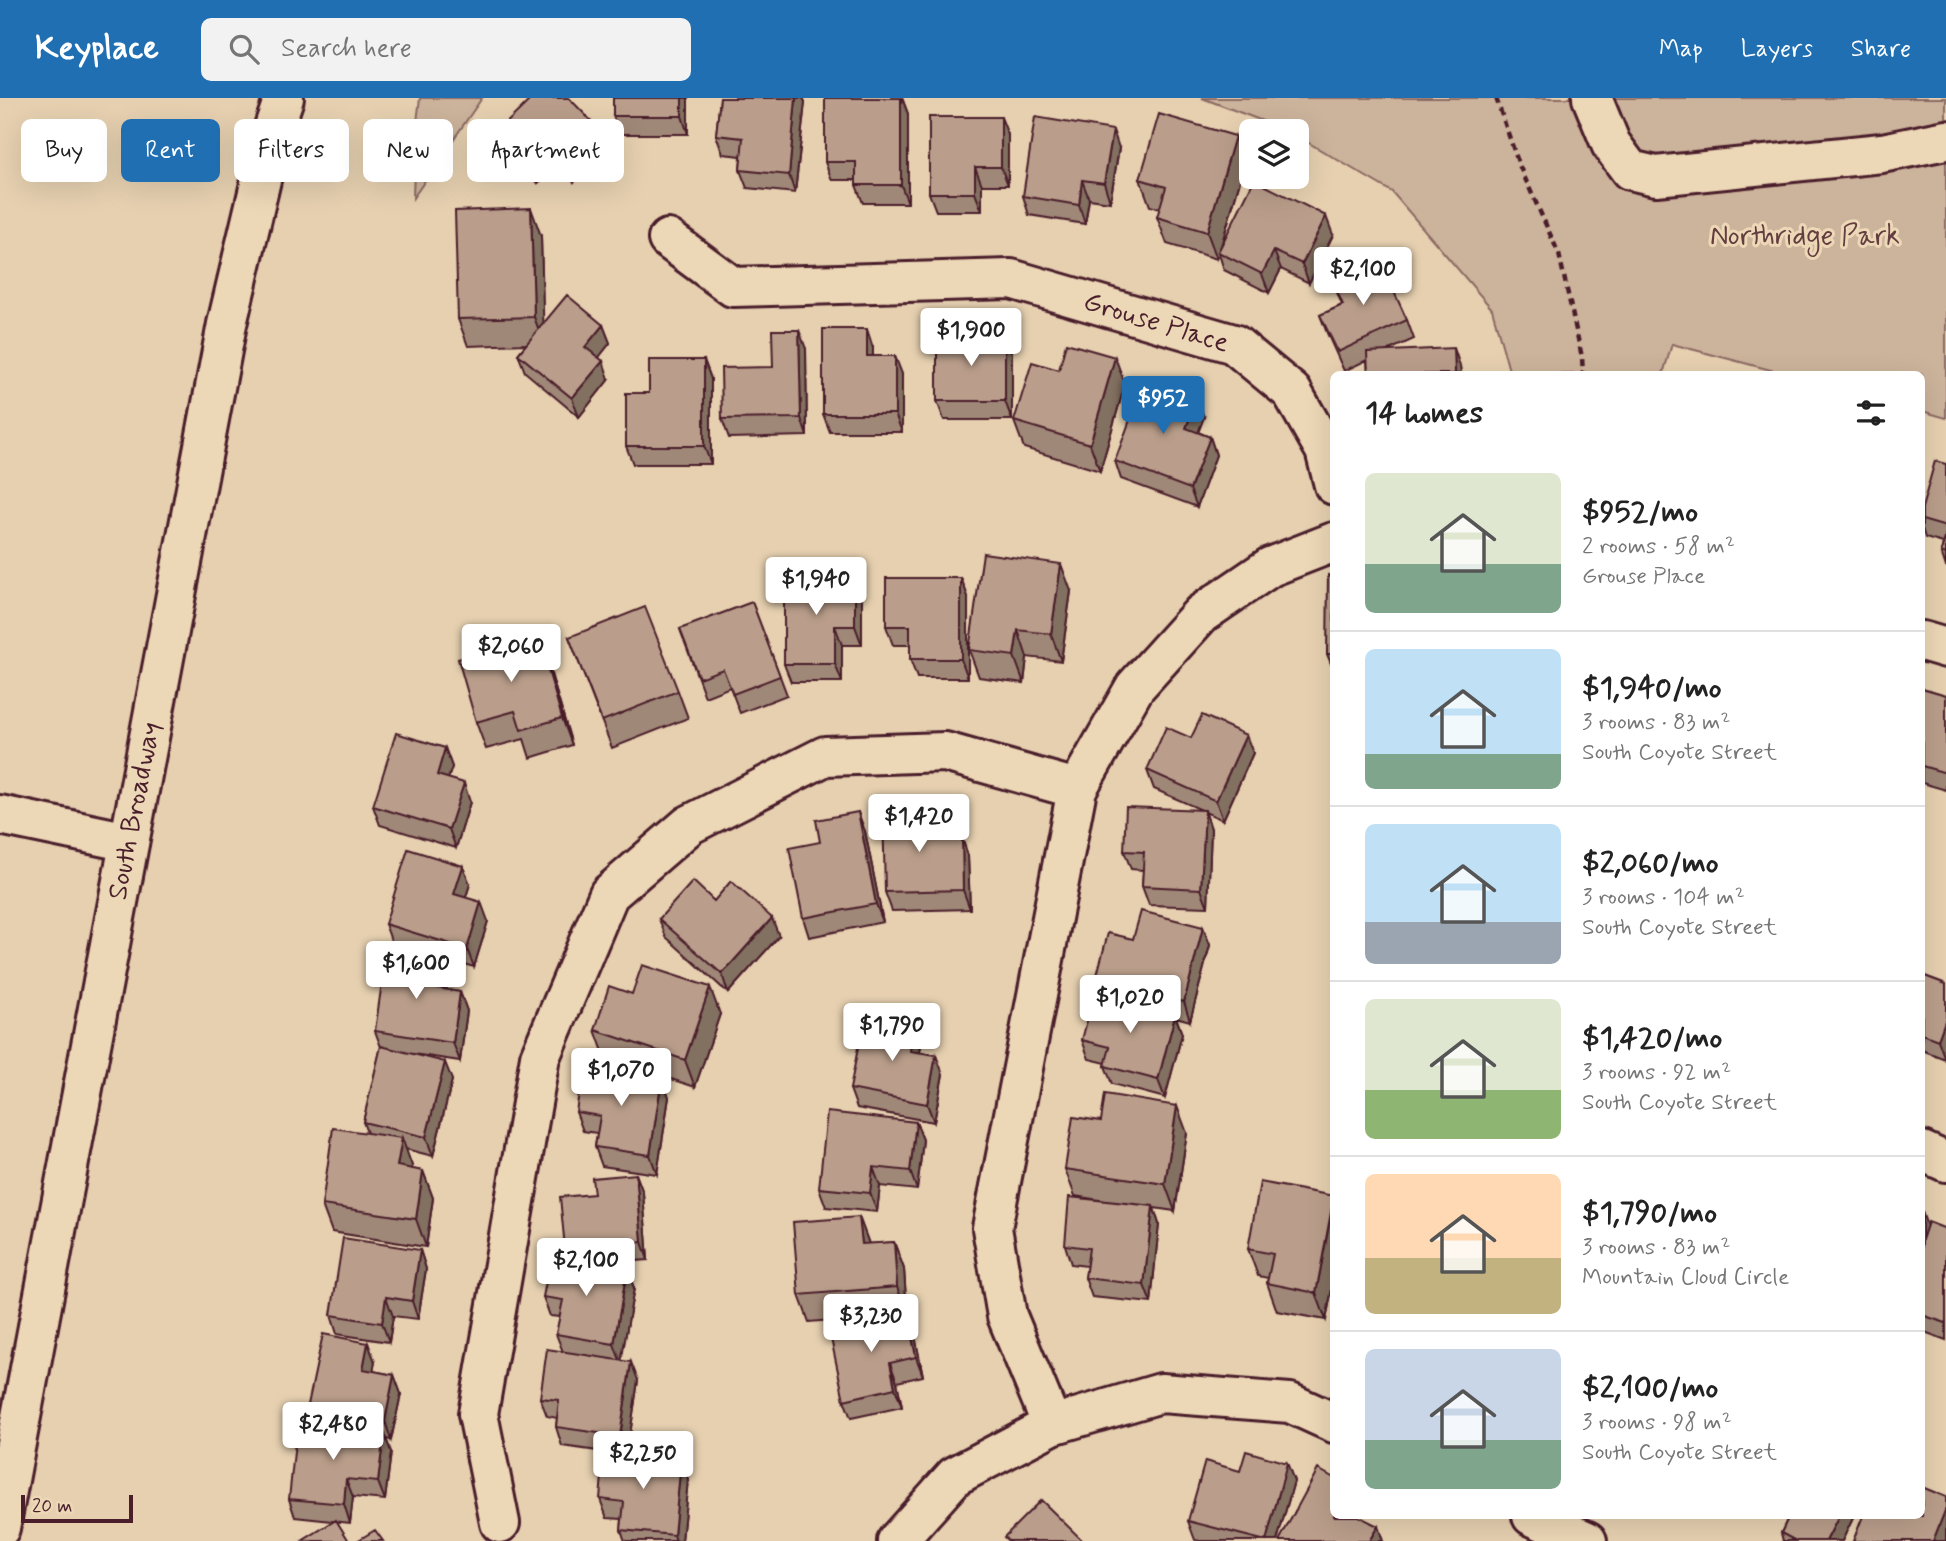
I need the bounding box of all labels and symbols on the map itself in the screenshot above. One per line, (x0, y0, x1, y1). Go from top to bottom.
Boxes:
park label: Northridge Park (1710, 218, 1900, 257)
pin: $2,100 (1306, 248, 1420, 307)
street label: Grouse Place (1079, 283, 1233, 363)
pin: $1,900 (914, 308, 1028, 368)
pin: $952 (1122, 376, 1204, 436)
pin: $1,940 (759, 558, 873, 617)
pin: $2,060 (454, 624, 568, 684)
street label: South Broadway (100, 719, 170, 903)
pin: $1,420 (862, 794, 976, 854)
pin: $1,600 (359, 942, 473, 1001)
pin: $1,020 (1073, 976, 1187, 1035)
pin: $1,790 (835, 1004, 949, 1063)
pin: $1,070 (564, 1048, 678, 1108)
pin: $2,100 (529, 1238, 643, 1298)
pin: $3,230 (814, 1294, 928, 1354)
pin: $2,480 (276, 1402, 390, 1462)
pin: $2,250 (586, 1432, 700, 1491)
scale bar (21, 1492, 133, 1524)

